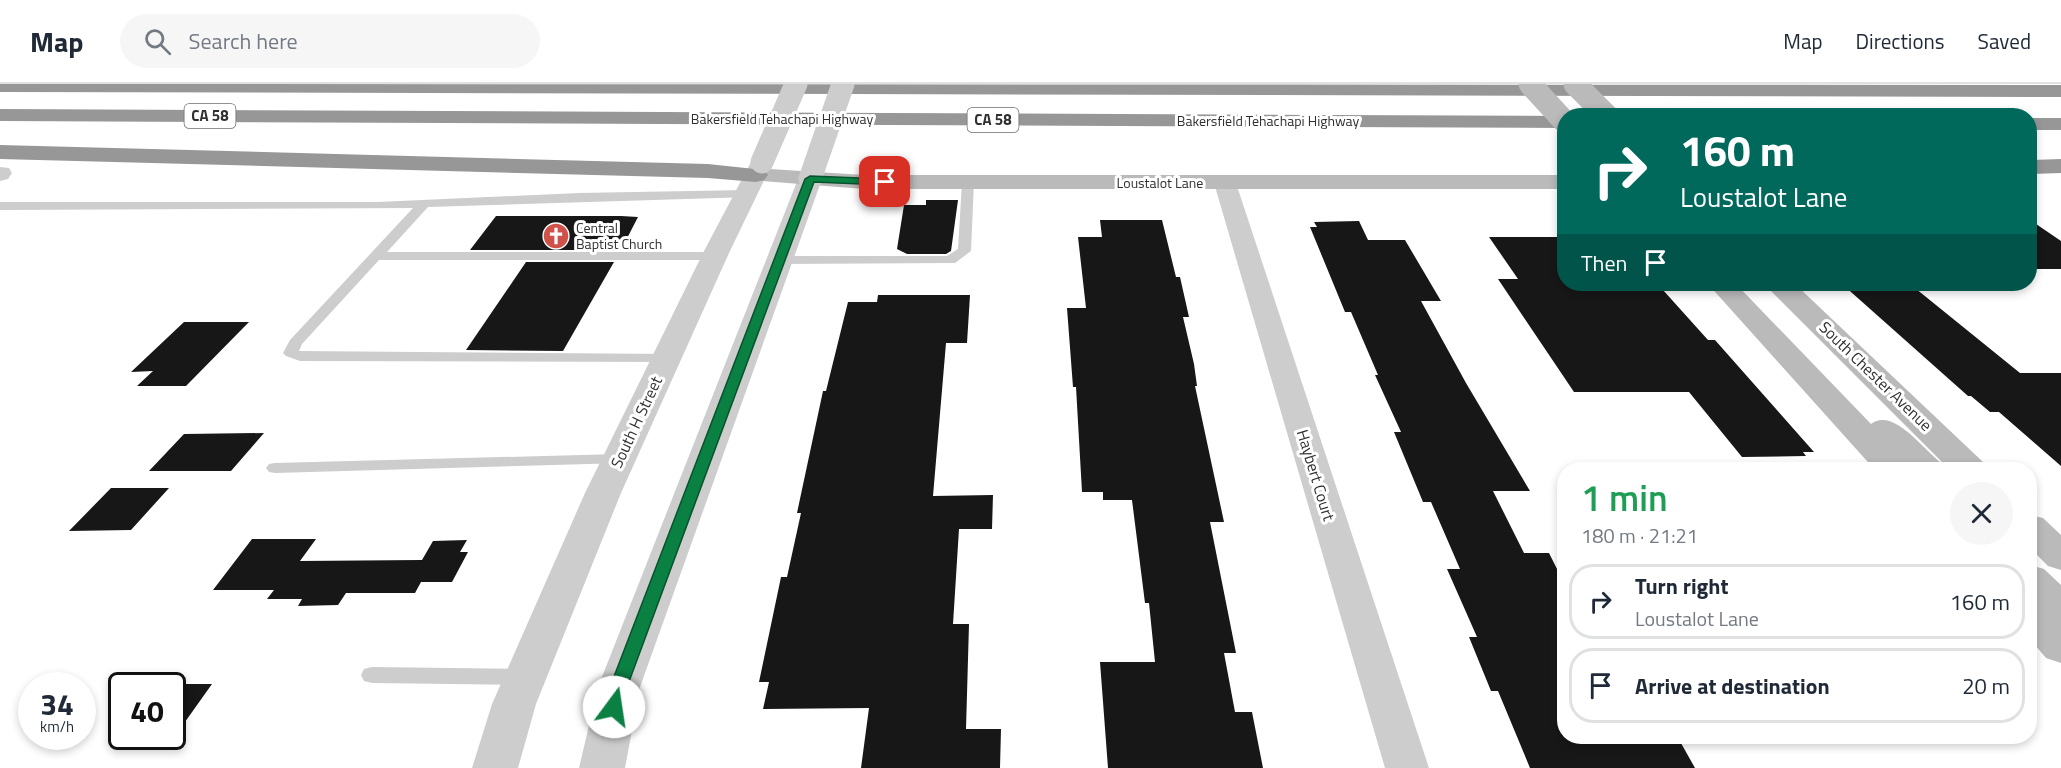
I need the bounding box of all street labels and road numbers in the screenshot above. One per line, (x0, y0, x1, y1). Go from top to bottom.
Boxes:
road number: CA 58 (184, 104, 236, 128)
street label: Bakersfield Tehachapi Highway (691, 108, 873, 129)
road number: CA 58 (968, 108, 1018, 132)
street label: Bakersfield Tehachapi Highway (1177, 110, 1359, 131)
street label: Loustalot Lane (1117, 172, 1203, 193)
street label: South Chester Avenue (1814, 316, 1938, 436)
street label: South H Street (604, 372, 668, 472)
street label: Haybert Court (1291, 426, 1341, 524)

